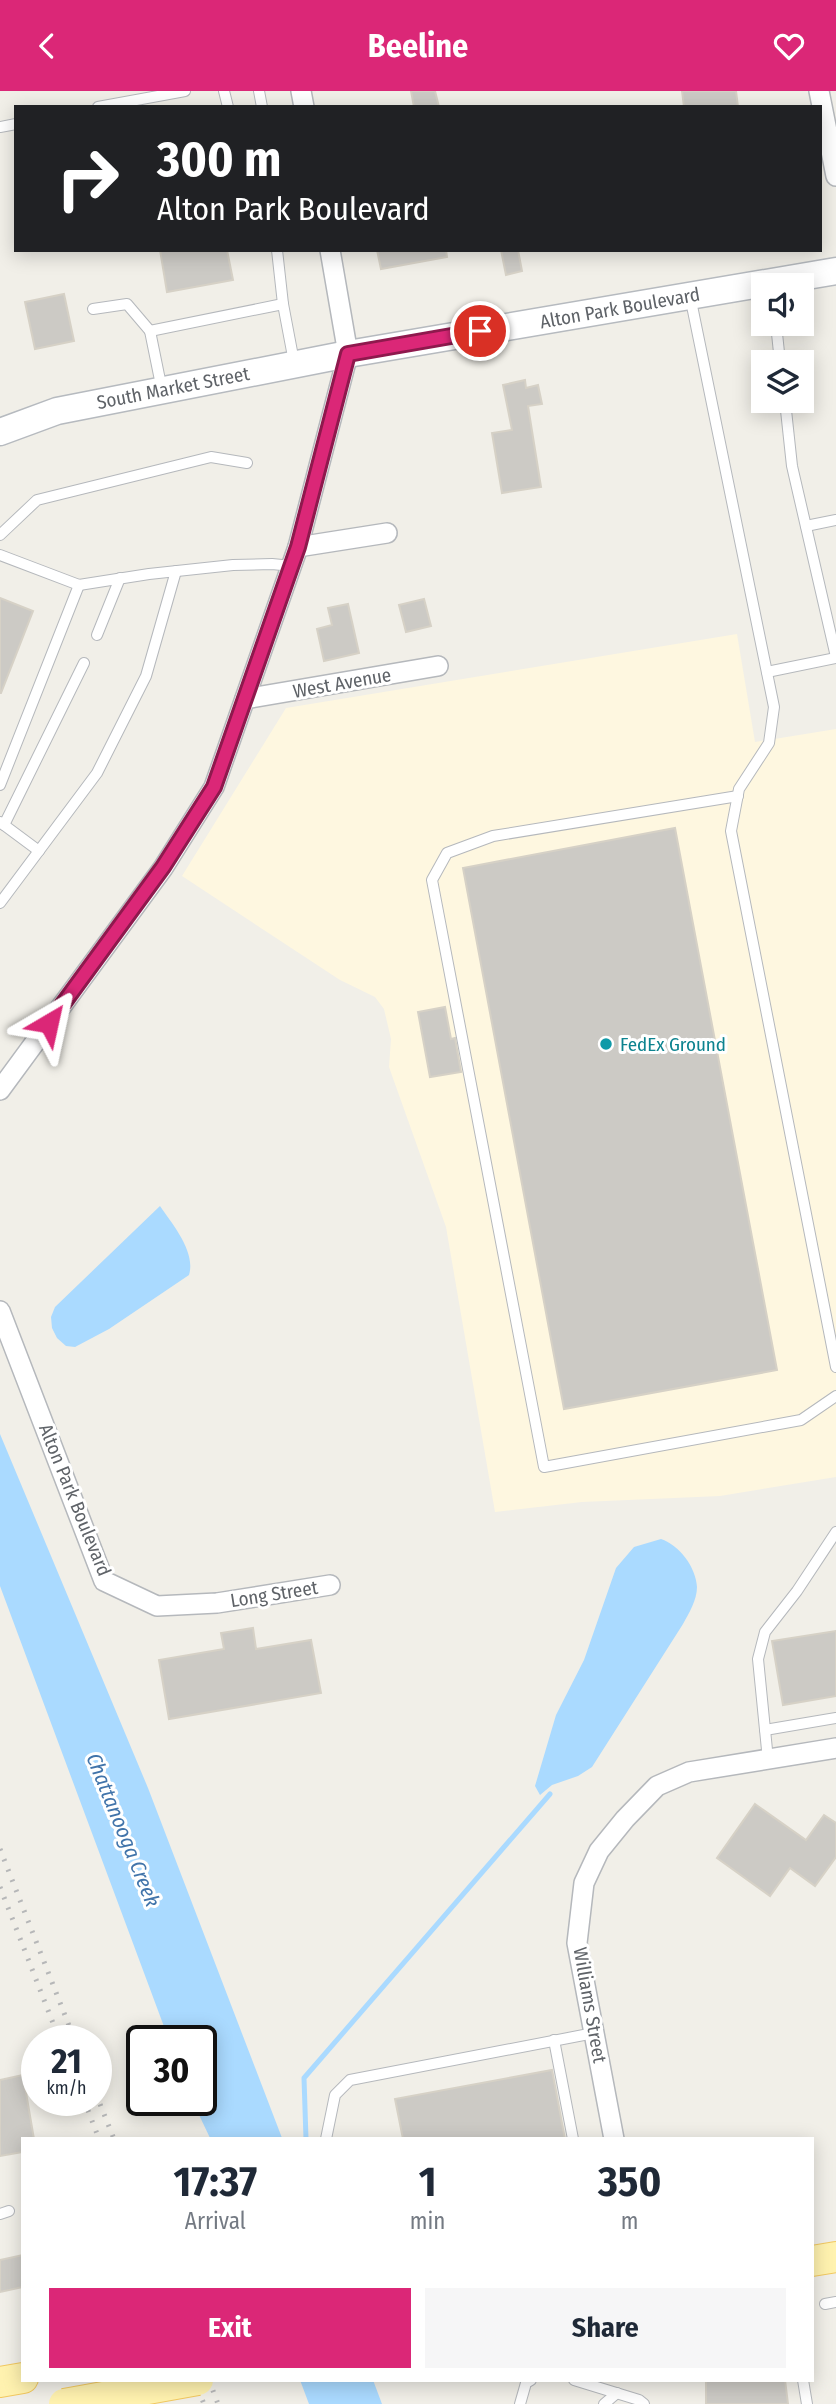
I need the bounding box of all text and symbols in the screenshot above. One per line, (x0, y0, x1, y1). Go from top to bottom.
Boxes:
icon: back (28, 27, 66, 65)
text: Beeline (368, 27, 468, 65)
icon: heart (770, 27, 808, 65)
text: 300 m (157, 130, 281, 189)
icon: right (42, 133, 133, 224)
text: Alton Park Boulevard (157, 190, 430, 228)
map controls (751, 273, 814, 413)
button: sound (751, 273, 814, 336)
street label: Alton Park Boulevard (538, 283, 702, 333)
pin (450, 301, 510, 361)
icon: arrive (461, 312, 499, 350)
button: layers (751, 350, 814, 413)
street label: South Market Street (95, 362, 252, 414)
street label: West Avenue (291, 663, 393, 703)
position arrow (12, 986, 86, 1060)
place label: FedEx Ground (620, 1033, 726, 1056)
marker: FedEx Ground (598, 1036, 614, 1052)
street label: Alton Park Boulevard (34, 1421, 116, 1579)
street label: Long Street (229, 1576, 320, 1612)
water label: Chattanooga Creek (80, 1749, 166, 1911)
street label: Williams Street (569, 1945, 612, 2065)
speed limit sign: 30 (126, 2025, 217, 2116)
text: 21 (51, 2040, 82, 2082)
text: km/h (46, 2077, 87, 2099)
text: 17:37 (174, 2157, 257, 2207)
text: 1 (419, 2157, 436, 2207)
text: 350 (598, 2157, 661, 2207)
text: Arrival (185, 2207, 246, 2235)
text: min (410, 2207, 445, 2235)
text: m (621, 2207, 638, 2235)
button: Exit (49, 2288, 411, 2368)
button: Share (425, 2288, 786, 2368)

